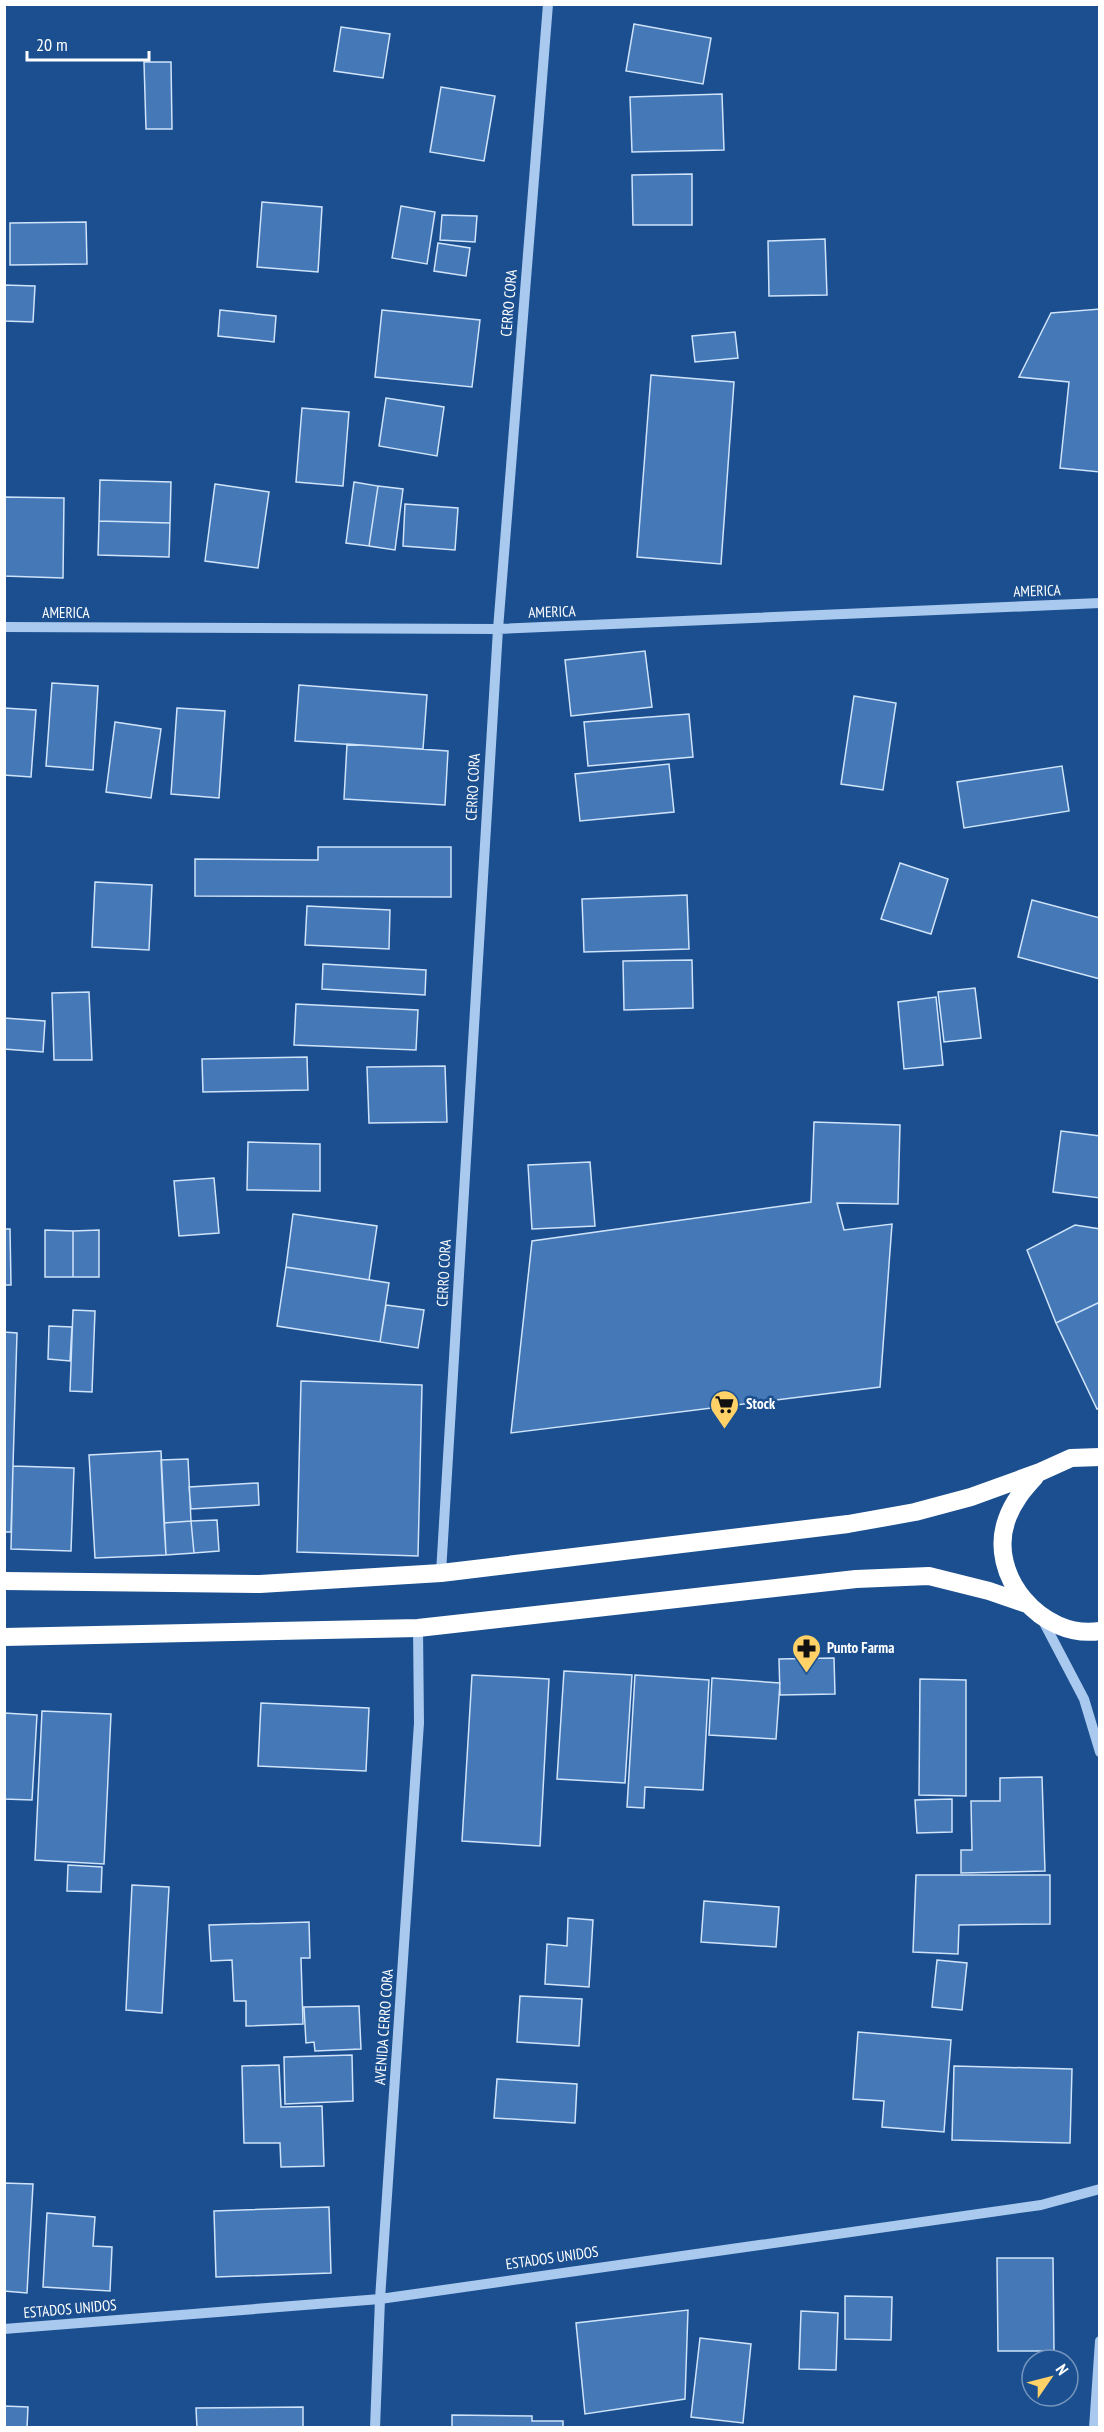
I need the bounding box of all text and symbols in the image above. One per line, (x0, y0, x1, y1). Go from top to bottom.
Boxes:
scale bar (27, 24, 148, 62)
text: 20 m (36, 33, 68, 56)
street label: CERRO CORA (496, 268, 521, 337)
street label: AMERICA (1013, 580, 1062, 601)
street label: AMERICA (528, 601, 577, 622)
street label: AMERICA (42, 603, 91, 622)
street label: CERRO CORA (461, 752, 484, 821)
street label: CERRO CORA (432, 1238, 455, 1307)
supermarket icon: Stock (709, 1388, 741, 1430)
place label: Stock (746, 1394, 776, 1413)
pharmacy icon: Punto Farma (790, 1632, 822, 1674)
place label: Punto Farma (827, 1638, 894, 1657)
street label: AVENIDA CERRO CORA (370, 1967, 397, 2086)
street label: ESTADOS UNIDOS (504, 2242, 600, 2273)
street label: ESTADOS UNIDOS (23, 2295, 117, 2322)
north arrow (1020, 2348, 1080, 2408)
text: N (1052, 2360, 1073, 2379)

